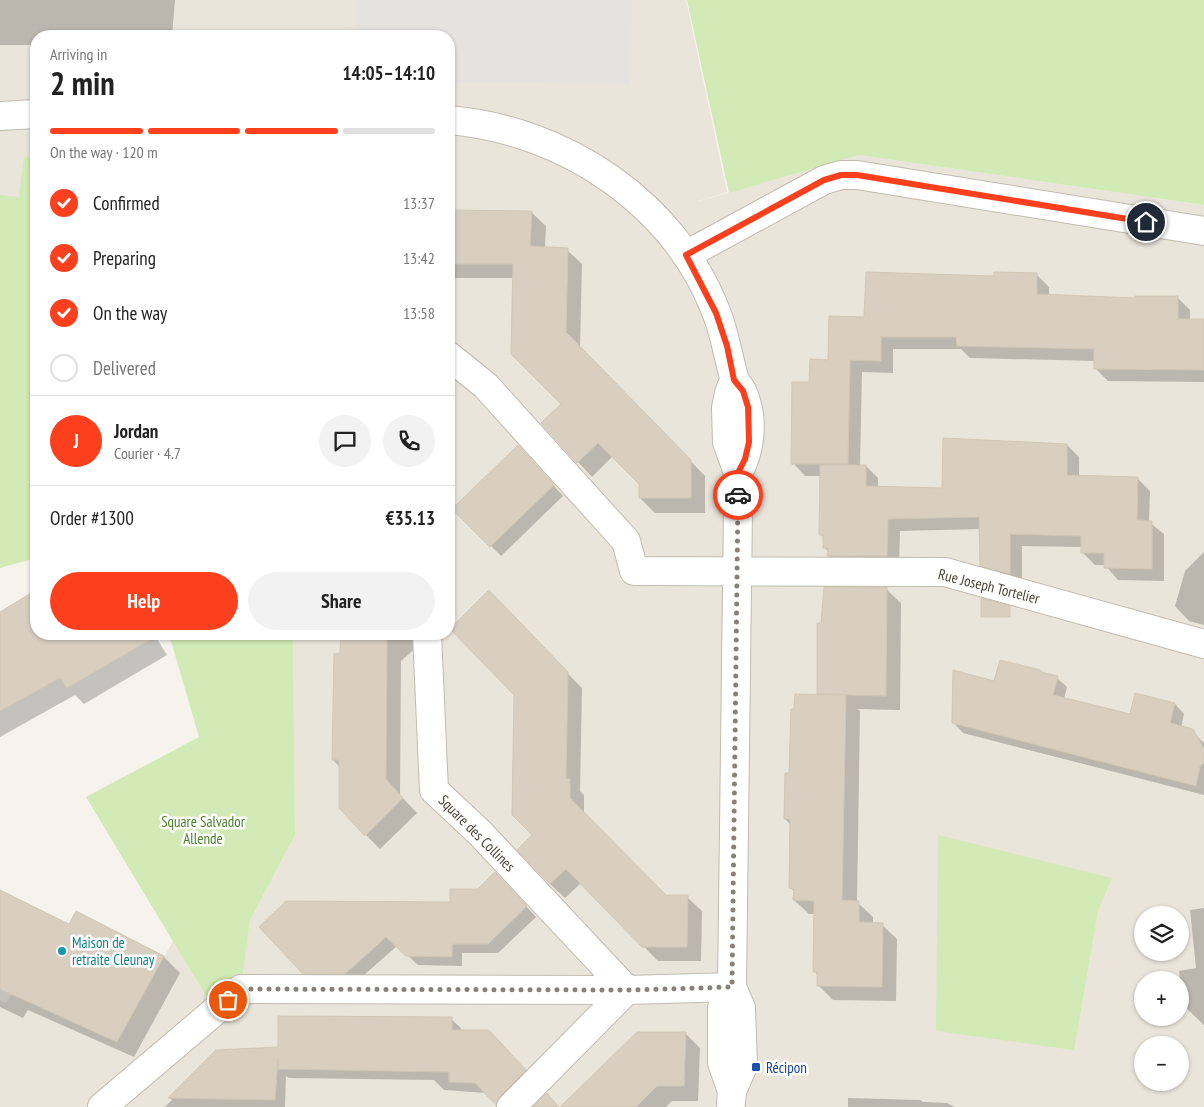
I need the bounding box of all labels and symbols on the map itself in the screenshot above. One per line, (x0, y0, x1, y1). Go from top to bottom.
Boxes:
pin (1125, 201, 1167, 243)
courier (713, 470, 763, 520)
street label: Rue Joseph Tortelier (936, 564, 1042, 608)
street label: Square des Collines (435, 791, 519, 875)
park label: Square Salvador Allende (161, 812, 246, 848)
place label: Maison de retraite Cleunay (72, 933, 155, 969)
marker: Maison de retraite Cleunay (56, 945, 68, 957)
pin (207, 979, 249, 1021)
place label: Récipon (766, 1058, 807, 1077)
marker: Récipon (750, 1061, 762, 1073)

